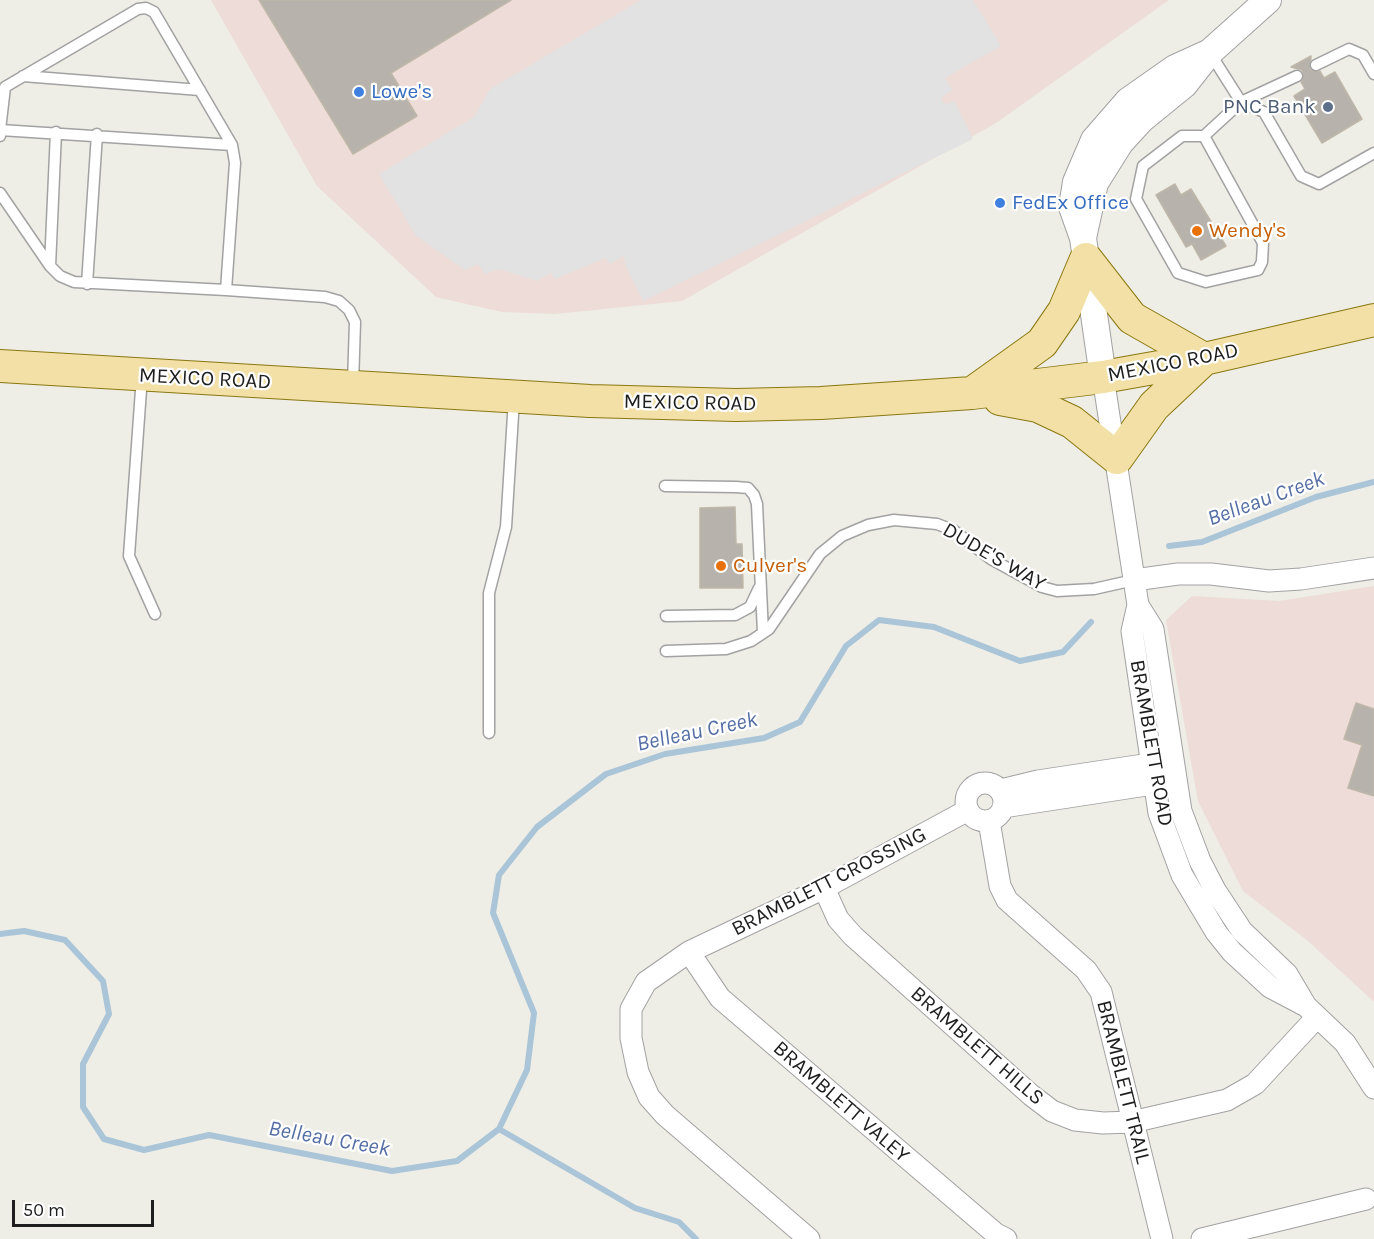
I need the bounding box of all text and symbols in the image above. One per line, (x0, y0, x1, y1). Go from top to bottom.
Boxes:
place label: Lowe's (371, 79, 432, 105)
marker: Lowe's (352, 85, 366, 99)
place label: PNC Bank (1223, 94, 1316, 120)
marker: PNC Bank (1321, 100, 1335, 114)
place label: FedEx Office (1012, 190, 1129, 216)
marker: FedEx Office (993, 196, 1007, 210)
place label: Wendy's (1209, 218, 1287, 244)
marker: Wendy's (1190, 224, 1204, 238)
street label: MEXICO ROAD (1105, 338, 1241, 388)
street label: MEXICO ROAD (138, 363, 272, 395)
street label: MEXICO ROAD (623, 389, 757, 417)
water label: Belleau Creek (1204, 466, 1328, 532)
street label: DUDE'S WAY (938, 517, 1050, 597)
place label: Culver's (733, 553, 807, 579)
marker: Culver's (714, 559, 728, 573)
street label: BRAMBLETT ROAD (1124, 658, 1178, 828)
water label: Belleau Creek (634, 706, 760, 758)
street label: BRAMBLETT CROSSING (728, 822, 930, 942)
street label: BRAMBLETT HILLS (905, 981, 1049, 1111)
street label: BRAMBLETT TRAIL (1091, 998, 1155, 1166)
street label: BRAMBLETT VALEY (768, 1036, 914, 1168)
water label: Belleau Creek (266, 1115, 392, 1163)
scale bar (15, 1188, 158, 1226)
text: 50 m (23, 1199, 65, 1221)

